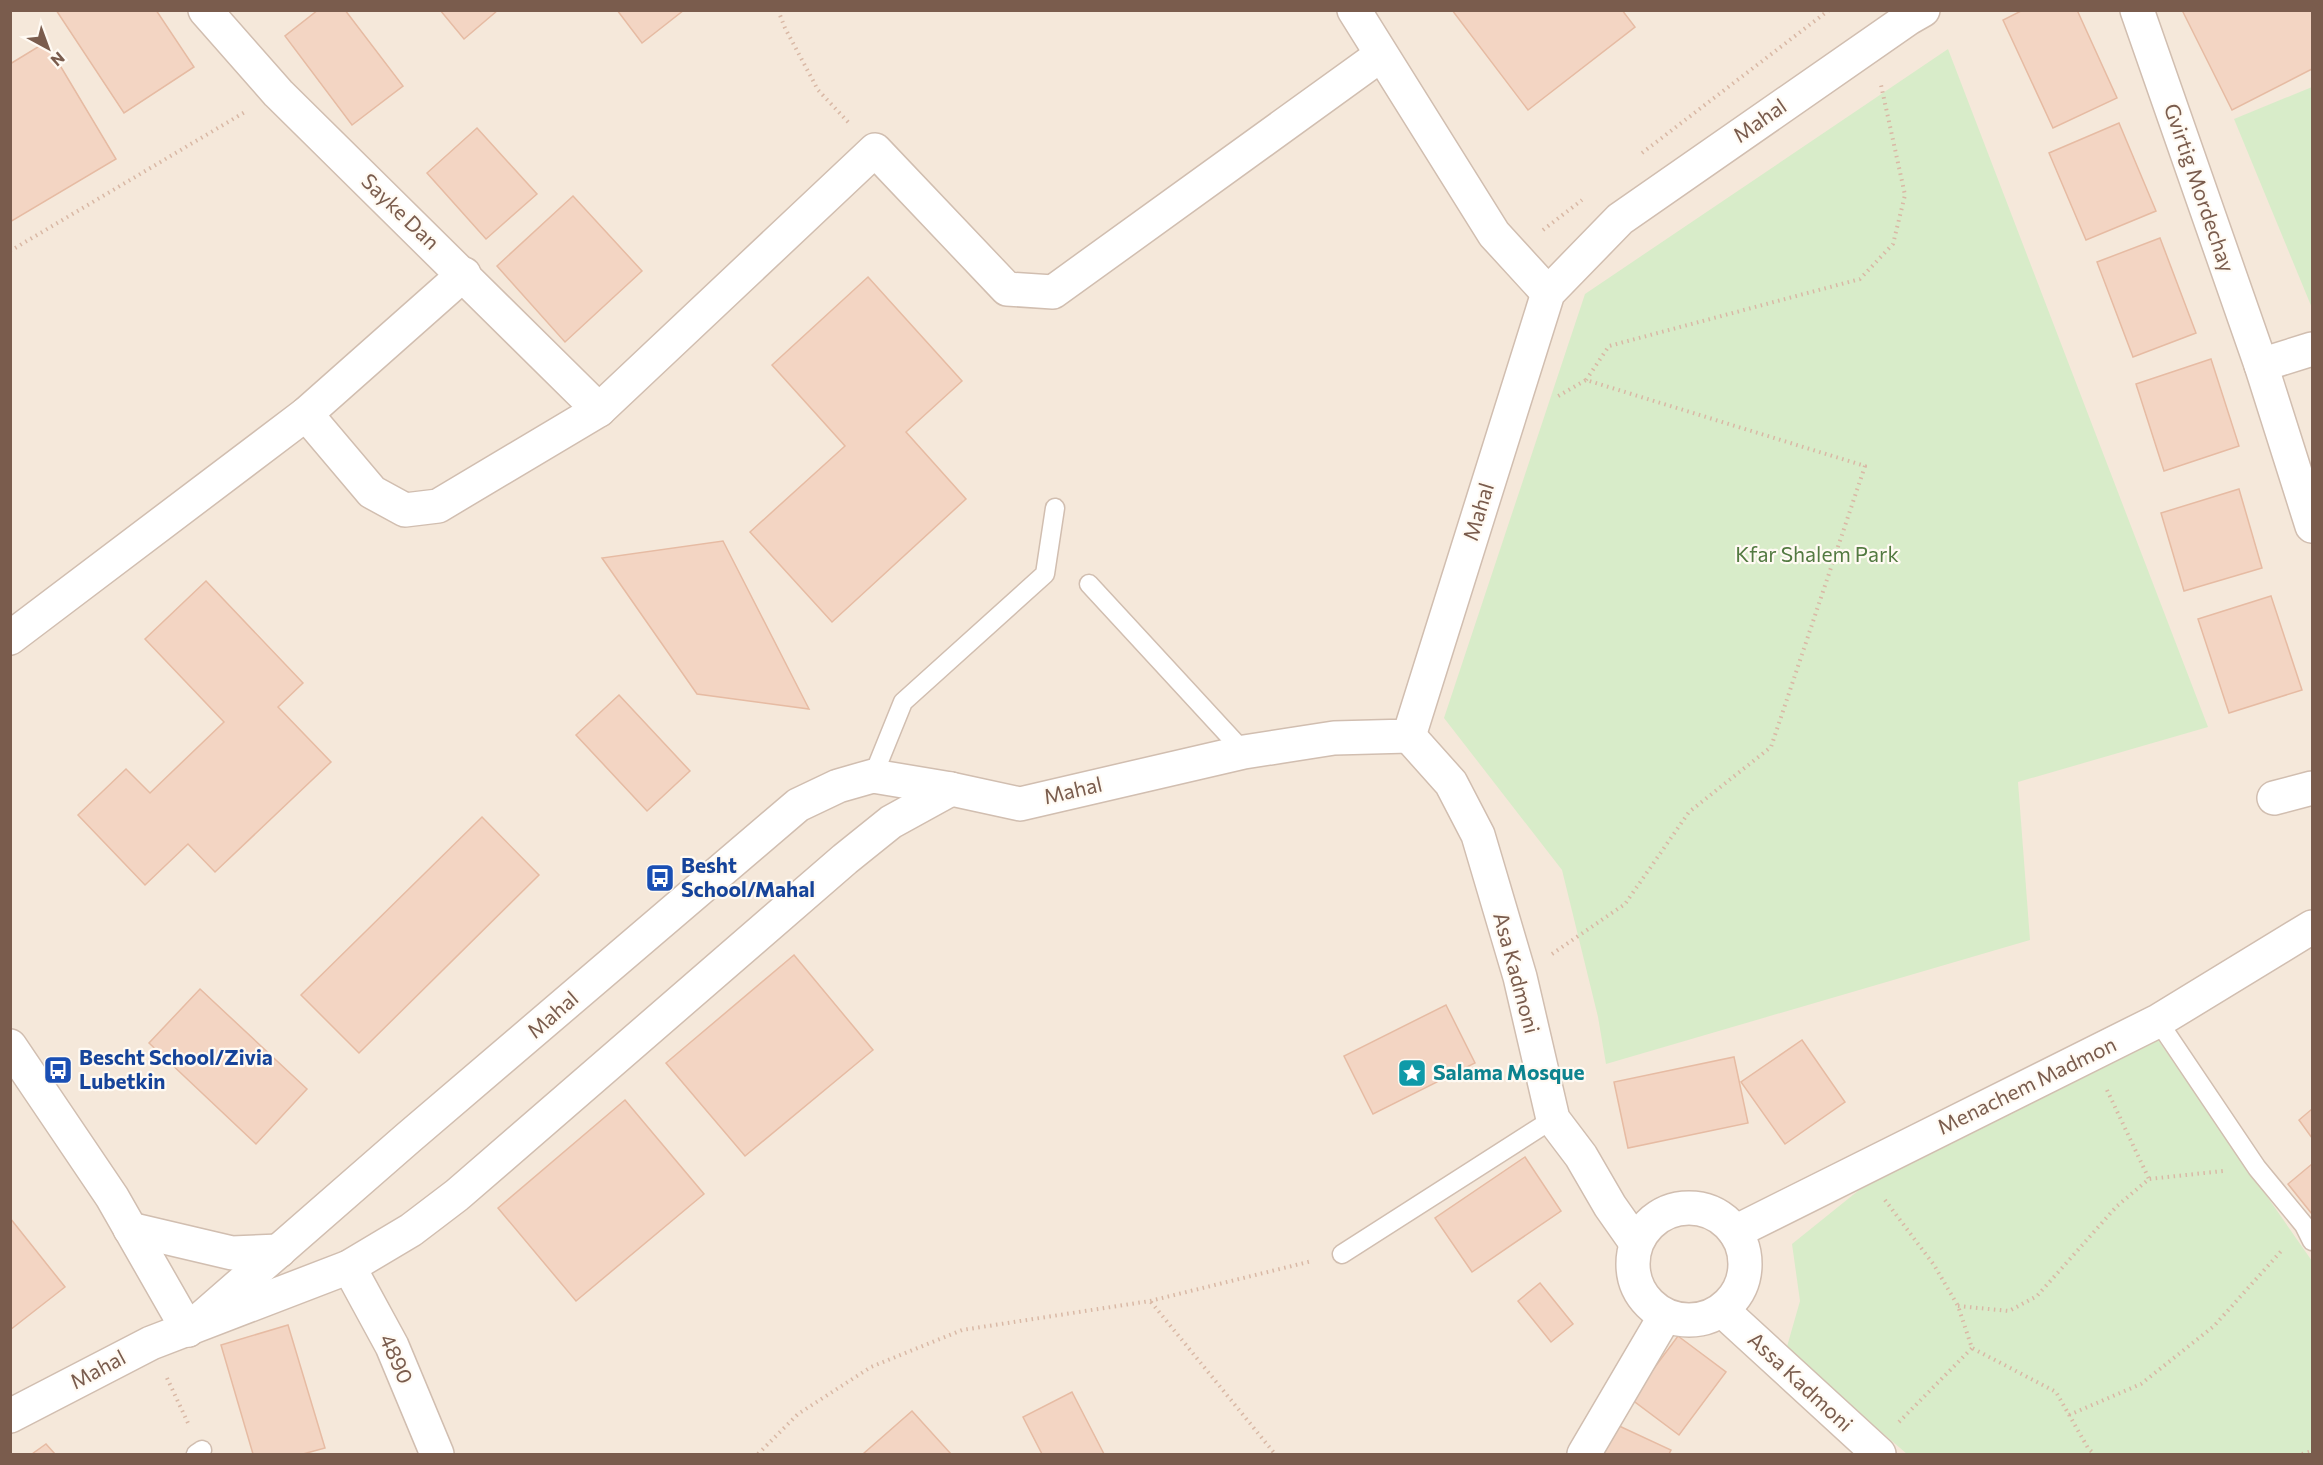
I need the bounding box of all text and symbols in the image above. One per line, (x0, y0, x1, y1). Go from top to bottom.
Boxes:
north arrow (18, 18, 78, 78)
text: N (47, 49, 69, 71)
street label: Mahal (1728, 93, 1791, 147)
street label: Gvirtig Mordechay (2160, 100, 2241, 275)
street label: Sayke Dan (357, 168, 445, 254)
street label: Mahal (1457, 480, 1498, 544)
park label: Kfar Shalem Park (1735, 541, 1899, 566)
street label: Mahal (1041, 771, 1104, 808)
place label: Besht School/Mahal (681, 852, 815, 901)
bus stop icon: Besht School/Mahal (644, 862, 676, 894)
street label: Asa Kadmoni (1489, 909, 1546, 1036)
street label: Mahal (521, 985, 583, 1043)
street label: Menachem Madmon (1933, 1030, 2120, 1139)
place label: Bescht School/Zivia Lubetkin (79, 1044, 273, 1093)
bus stop icon: Bescht School/Zivia Lubetkin (42, 1054, 74, 1086)
place icon: Salama Mosque (1396, 1057, 1428, 1089)
place label: Salama Mosque (1433, 1059, 1585, 1084)
street label: Assa Kadmoni (1743, 1326, 1859, 1436)
street label: 4890 (375, 1330, 419, 1387)
street label: Mahal (65, 1344, 129, 1394)

